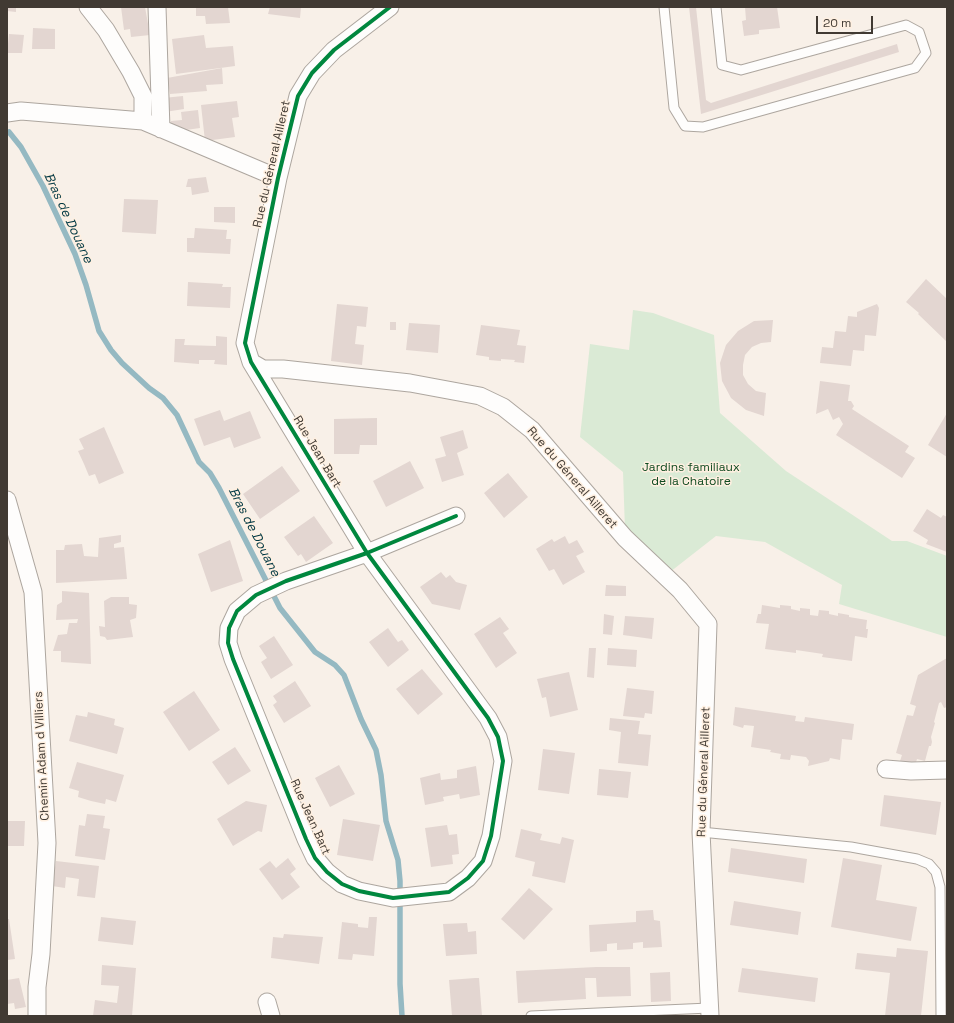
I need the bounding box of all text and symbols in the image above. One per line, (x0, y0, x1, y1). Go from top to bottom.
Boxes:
scale bar (818, 8, 875, 34)
text: 20 m (823, 15, 851, 31)
street label: Rue du Géneral Ailleret (250, 99, 294, 229)
water label: Bras de Douane (40, 170, 96, 266)
street label: Rue Jean Bart (290, 413, 344, 491)
street label: Rue du Géneral Ailleret (524, 424, 620, 532)
park label: Jardins familiaux de la Chatoire (642, 461, 740, 489)
water label: Bras de Douane (225, 485, 283, 579)
street label: Chemin Adam d Villiers (31, 691, 53, 821)
street label: Rue du Géneral Ailleret (695, 707, 713, 837)
street label: Rue Jean Bart (287, 777, 333, 857)

